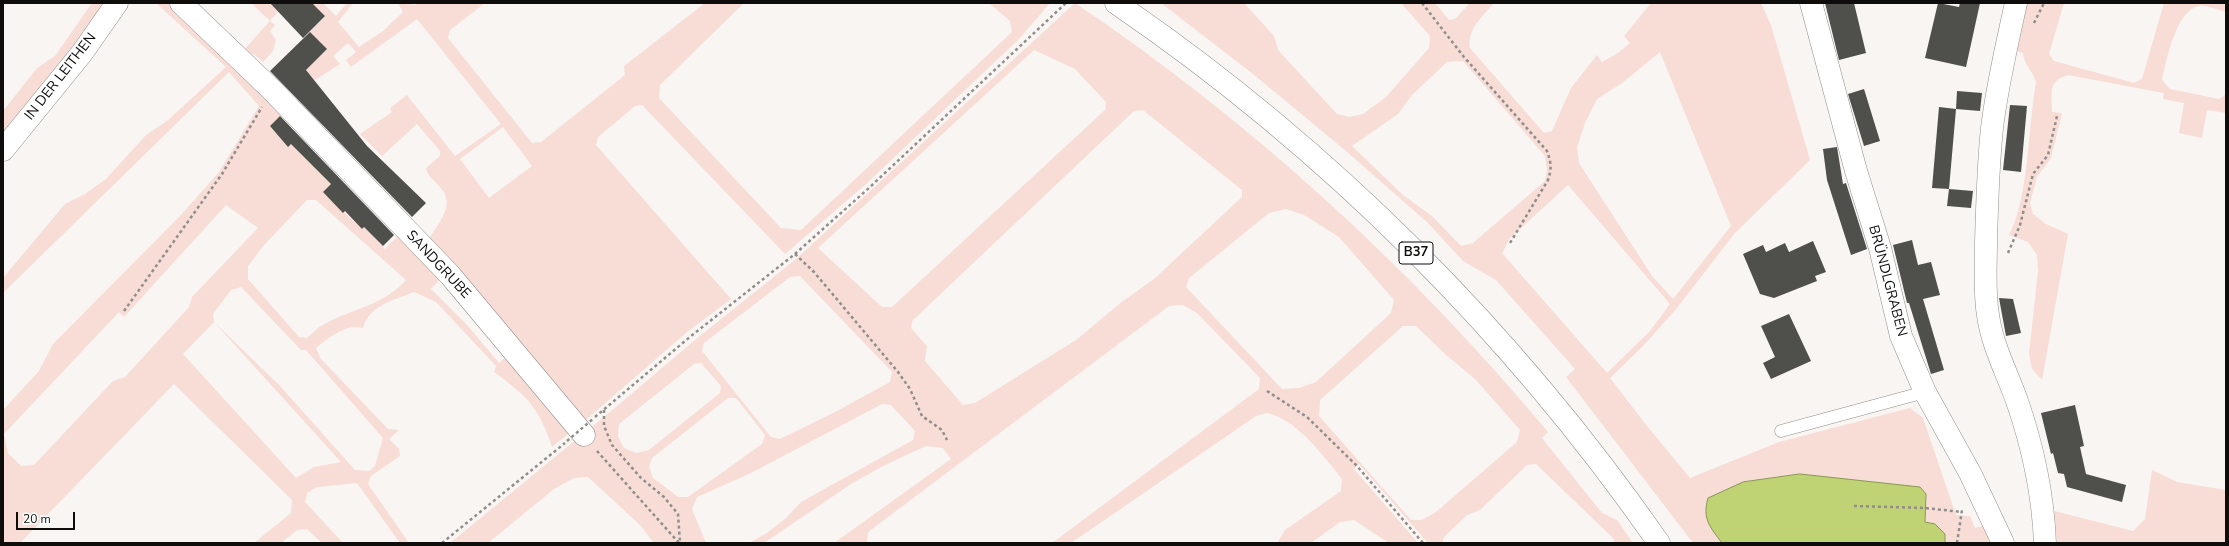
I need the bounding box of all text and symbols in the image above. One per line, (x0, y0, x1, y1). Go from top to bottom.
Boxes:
street label: IN DER LEITHEN (22, 30, 100, 124)
street label: BRÜNDLGRABEN (1864, 224, 1910, 338)
street label: SANDGRUBE (402, 227, 474, 303)
road number: B37 (1399, 242, 1433, 264)
scale bar (18, 504, 77, 530)
text: 20 m (23, 511, 51, 527)

